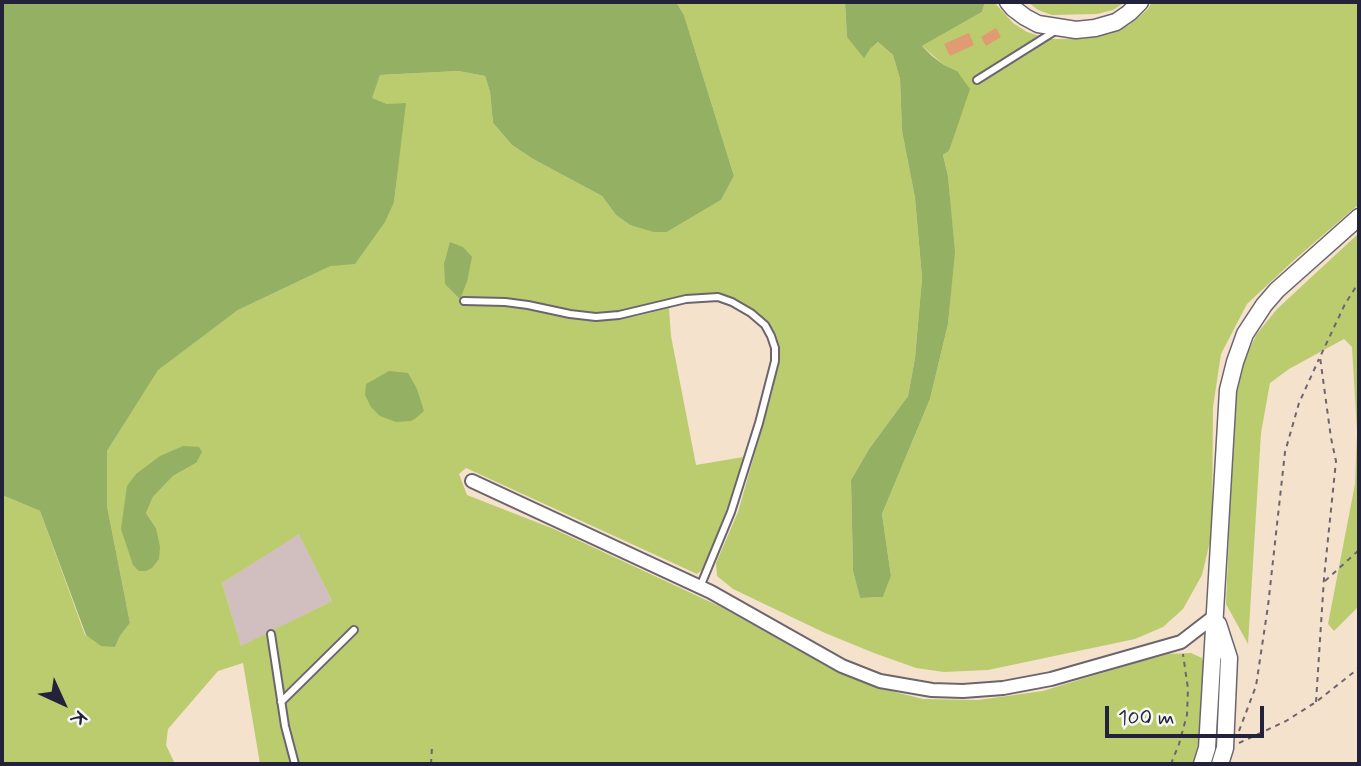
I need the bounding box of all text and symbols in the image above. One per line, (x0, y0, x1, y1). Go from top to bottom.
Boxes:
north arrow (28, 668, 98, 738)
scale bar (1109, 692, 1268, 736)
text: 100 m (1118, 704, 1174, 732)
text: K (65, 705, 92, 732)

